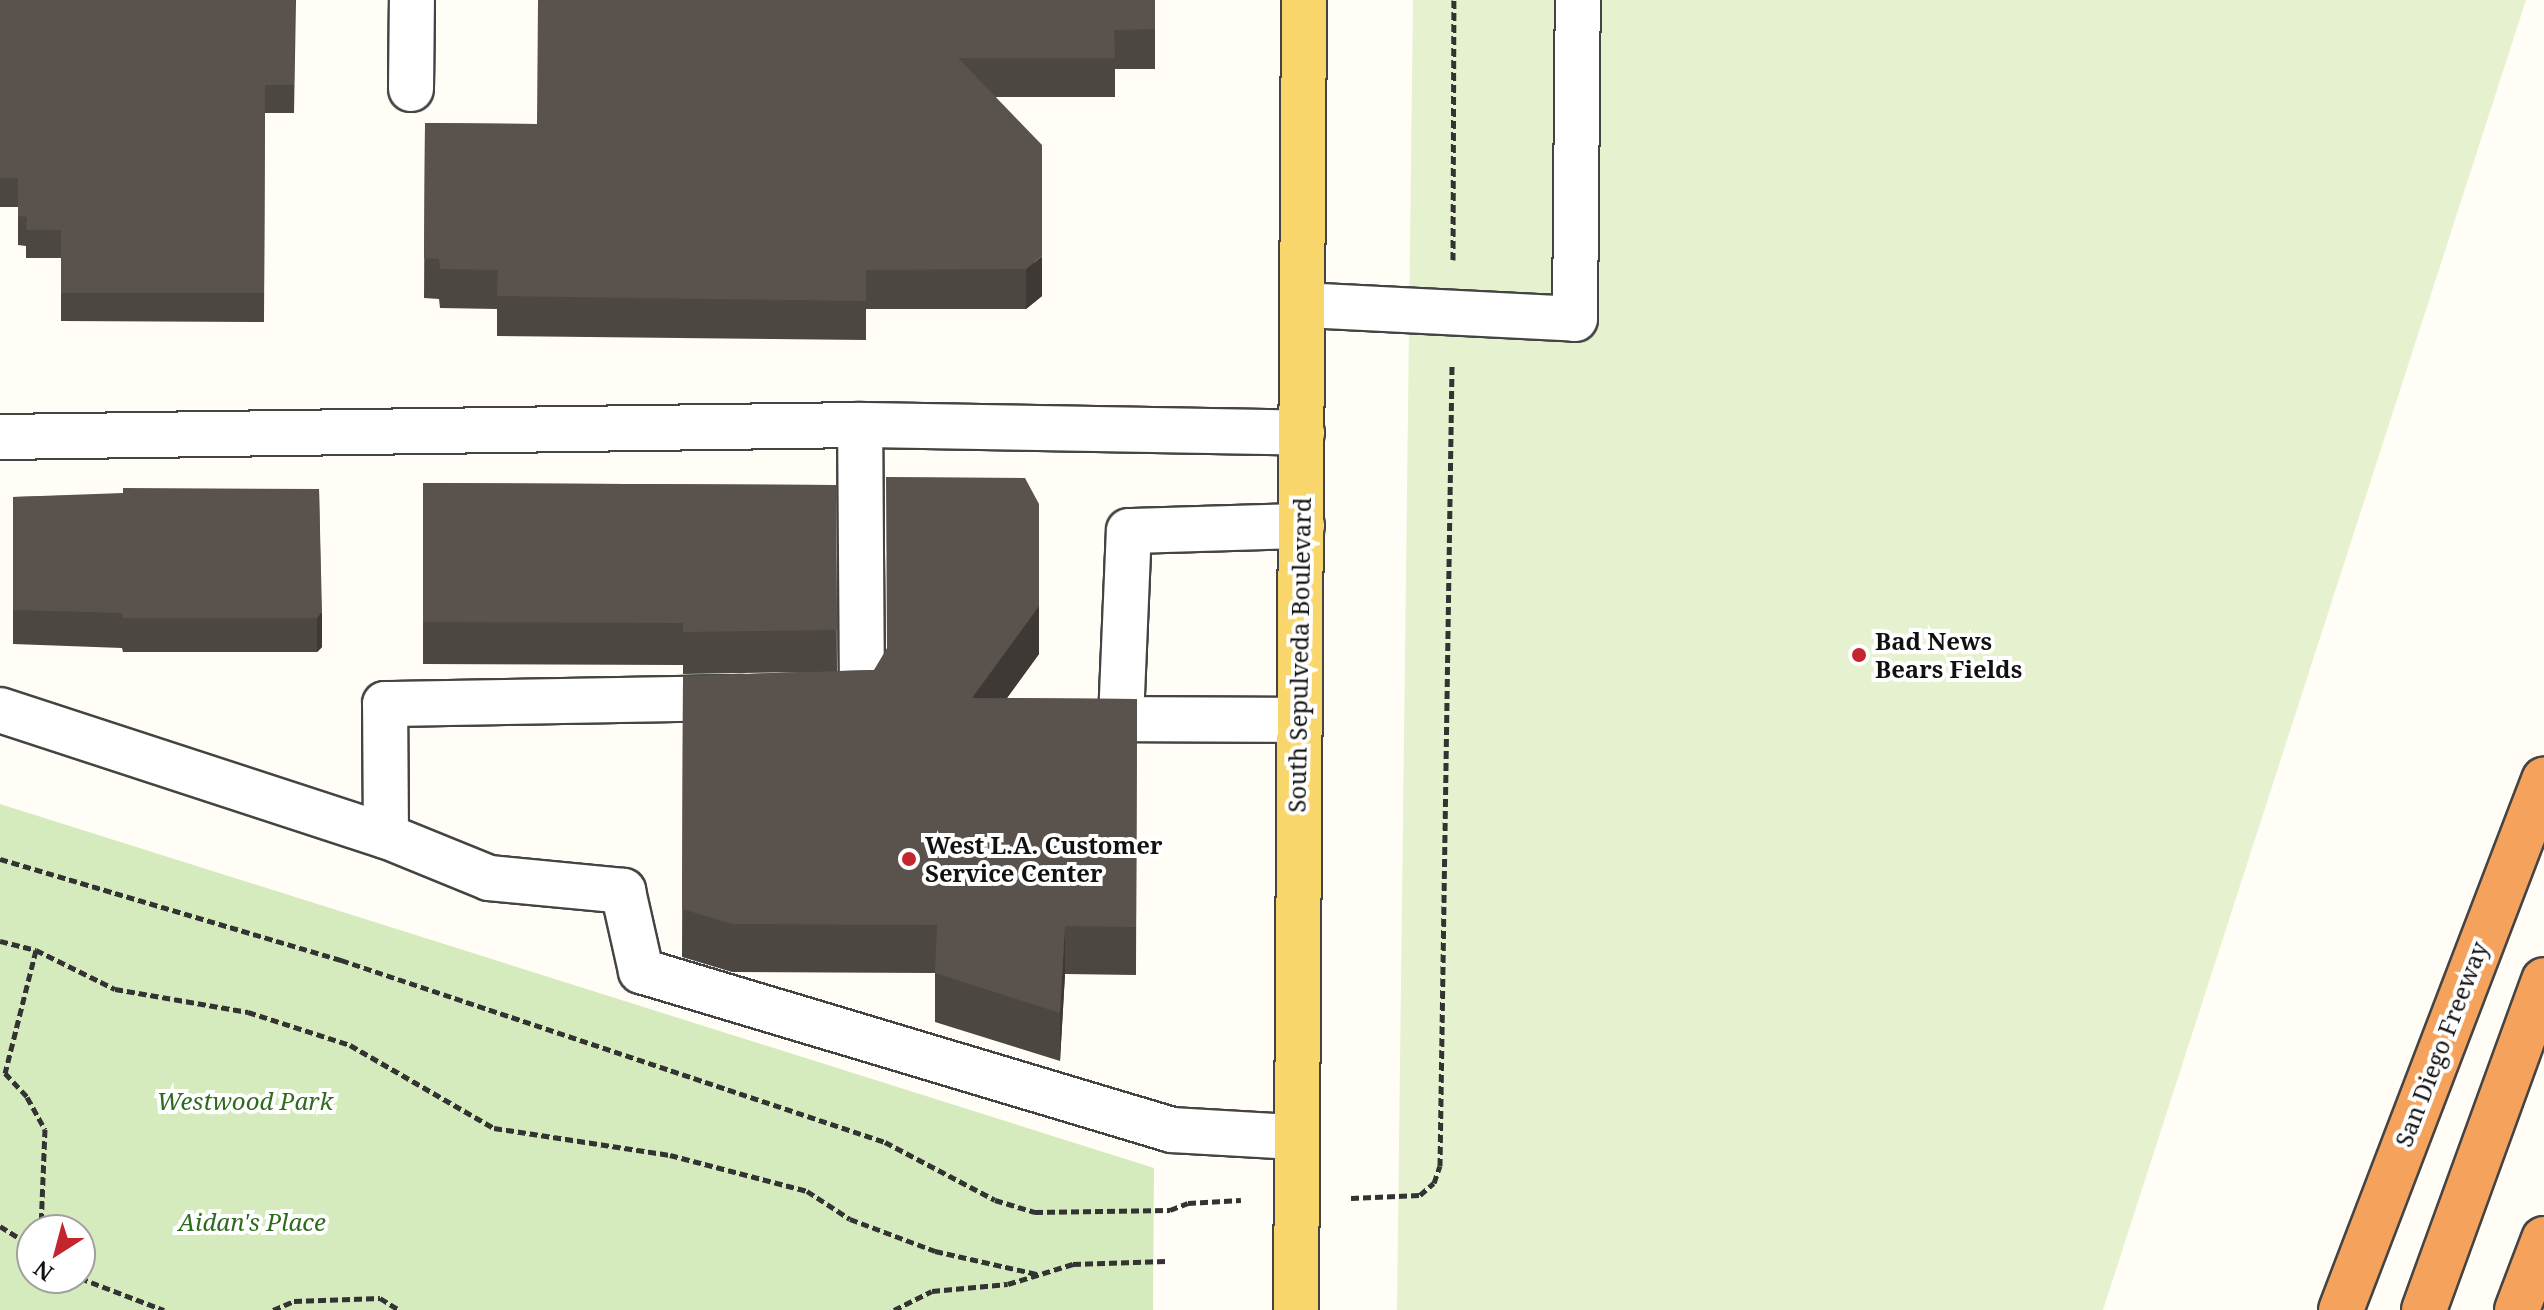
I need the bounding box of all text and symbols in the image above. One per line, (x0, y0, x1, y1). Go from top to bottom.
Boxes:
street label: South Sepulveda Boulevard (1282, 497, 1316, 813)
place label: Bad News Bears Fields (1875, 627, 2022, 683)
marker: Bad News Bears Fields (1850, 646, 1868, 664)
place label: West L.A. Customer Service Center (925, 831, 1163, 887)
marker: West L.A. Customer Service Center (900, 850, 918, 868)
street label: San Diego Freeway (2389, 937, 2493, 1151)
park label: Westwood Park (157, 1087, 333, 1115)
park label: Aidan's Place (178, 1208, 326, 1236)
north arrow (16, 1214, 96, 1294)
text: N (27, 1255, 59, 1289)

